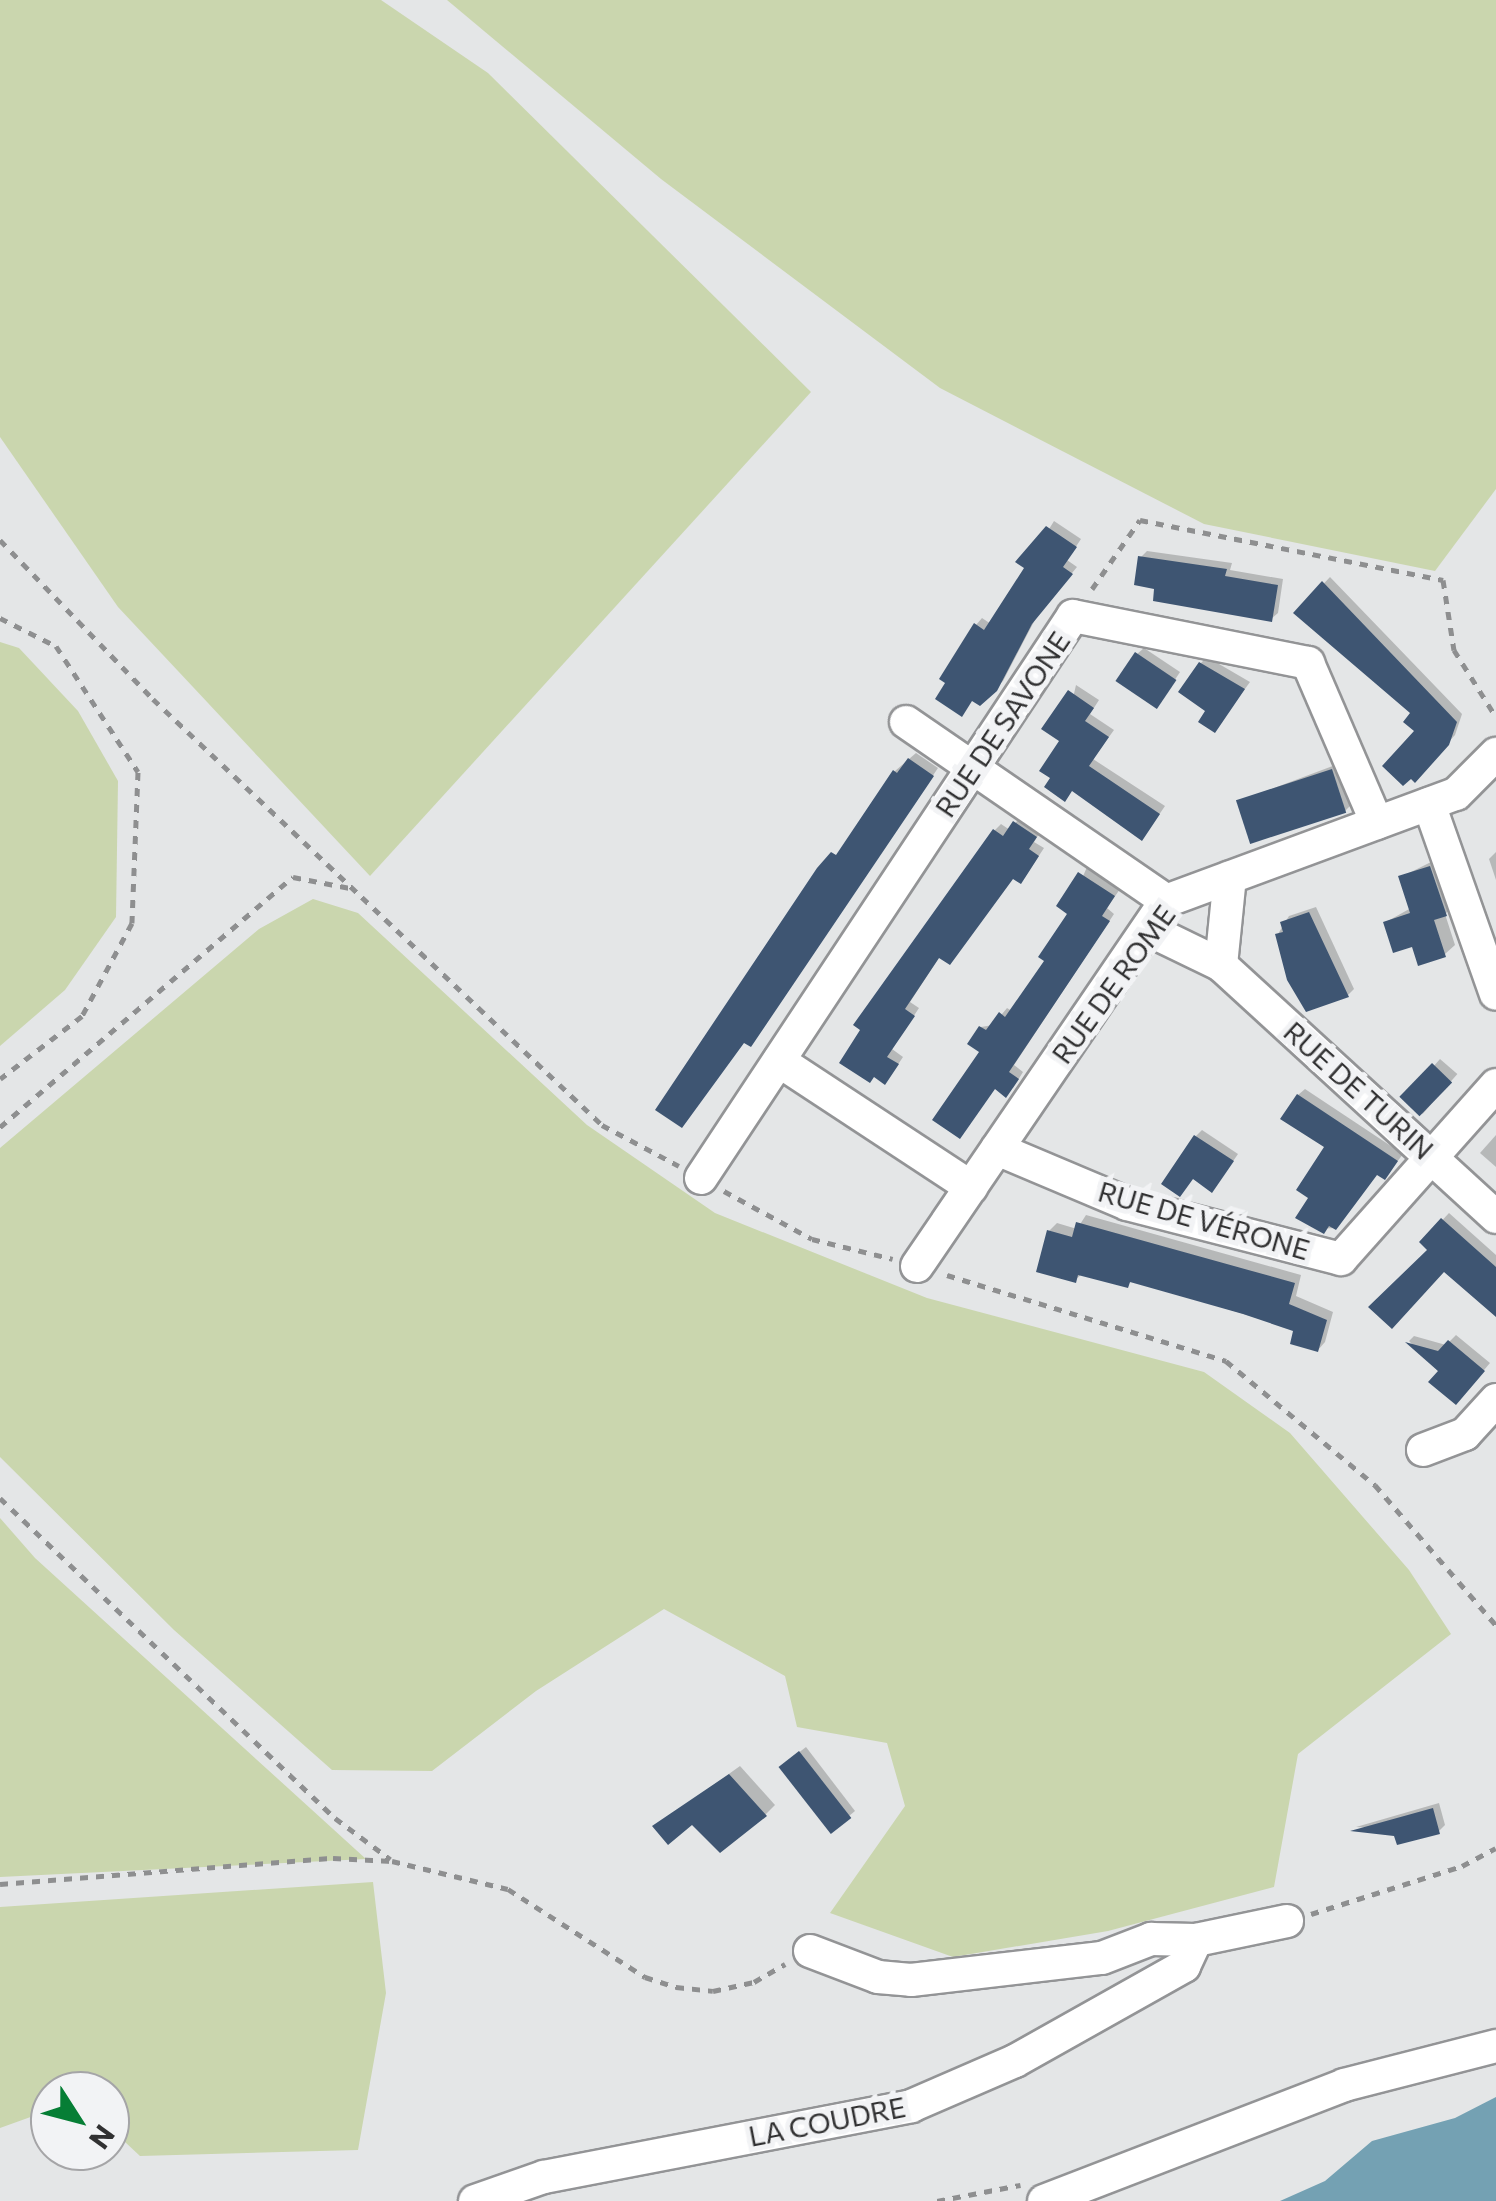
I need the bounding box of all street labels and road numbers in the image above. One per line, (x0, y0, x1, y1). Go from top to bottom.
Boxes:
street label: RUE DE SAVONE (928, 625, 1076, 823)
street label: RUE DE ROME (1044, 898, 1182, 1070)
street label: RUE DE TURIN (1277, 1014, 1441, 1166)
street label: RUE DE VÉRONE (1095, 1174, 1313, 1266)
street label: LA COUDRE (746, 2089, 908, 2153)

